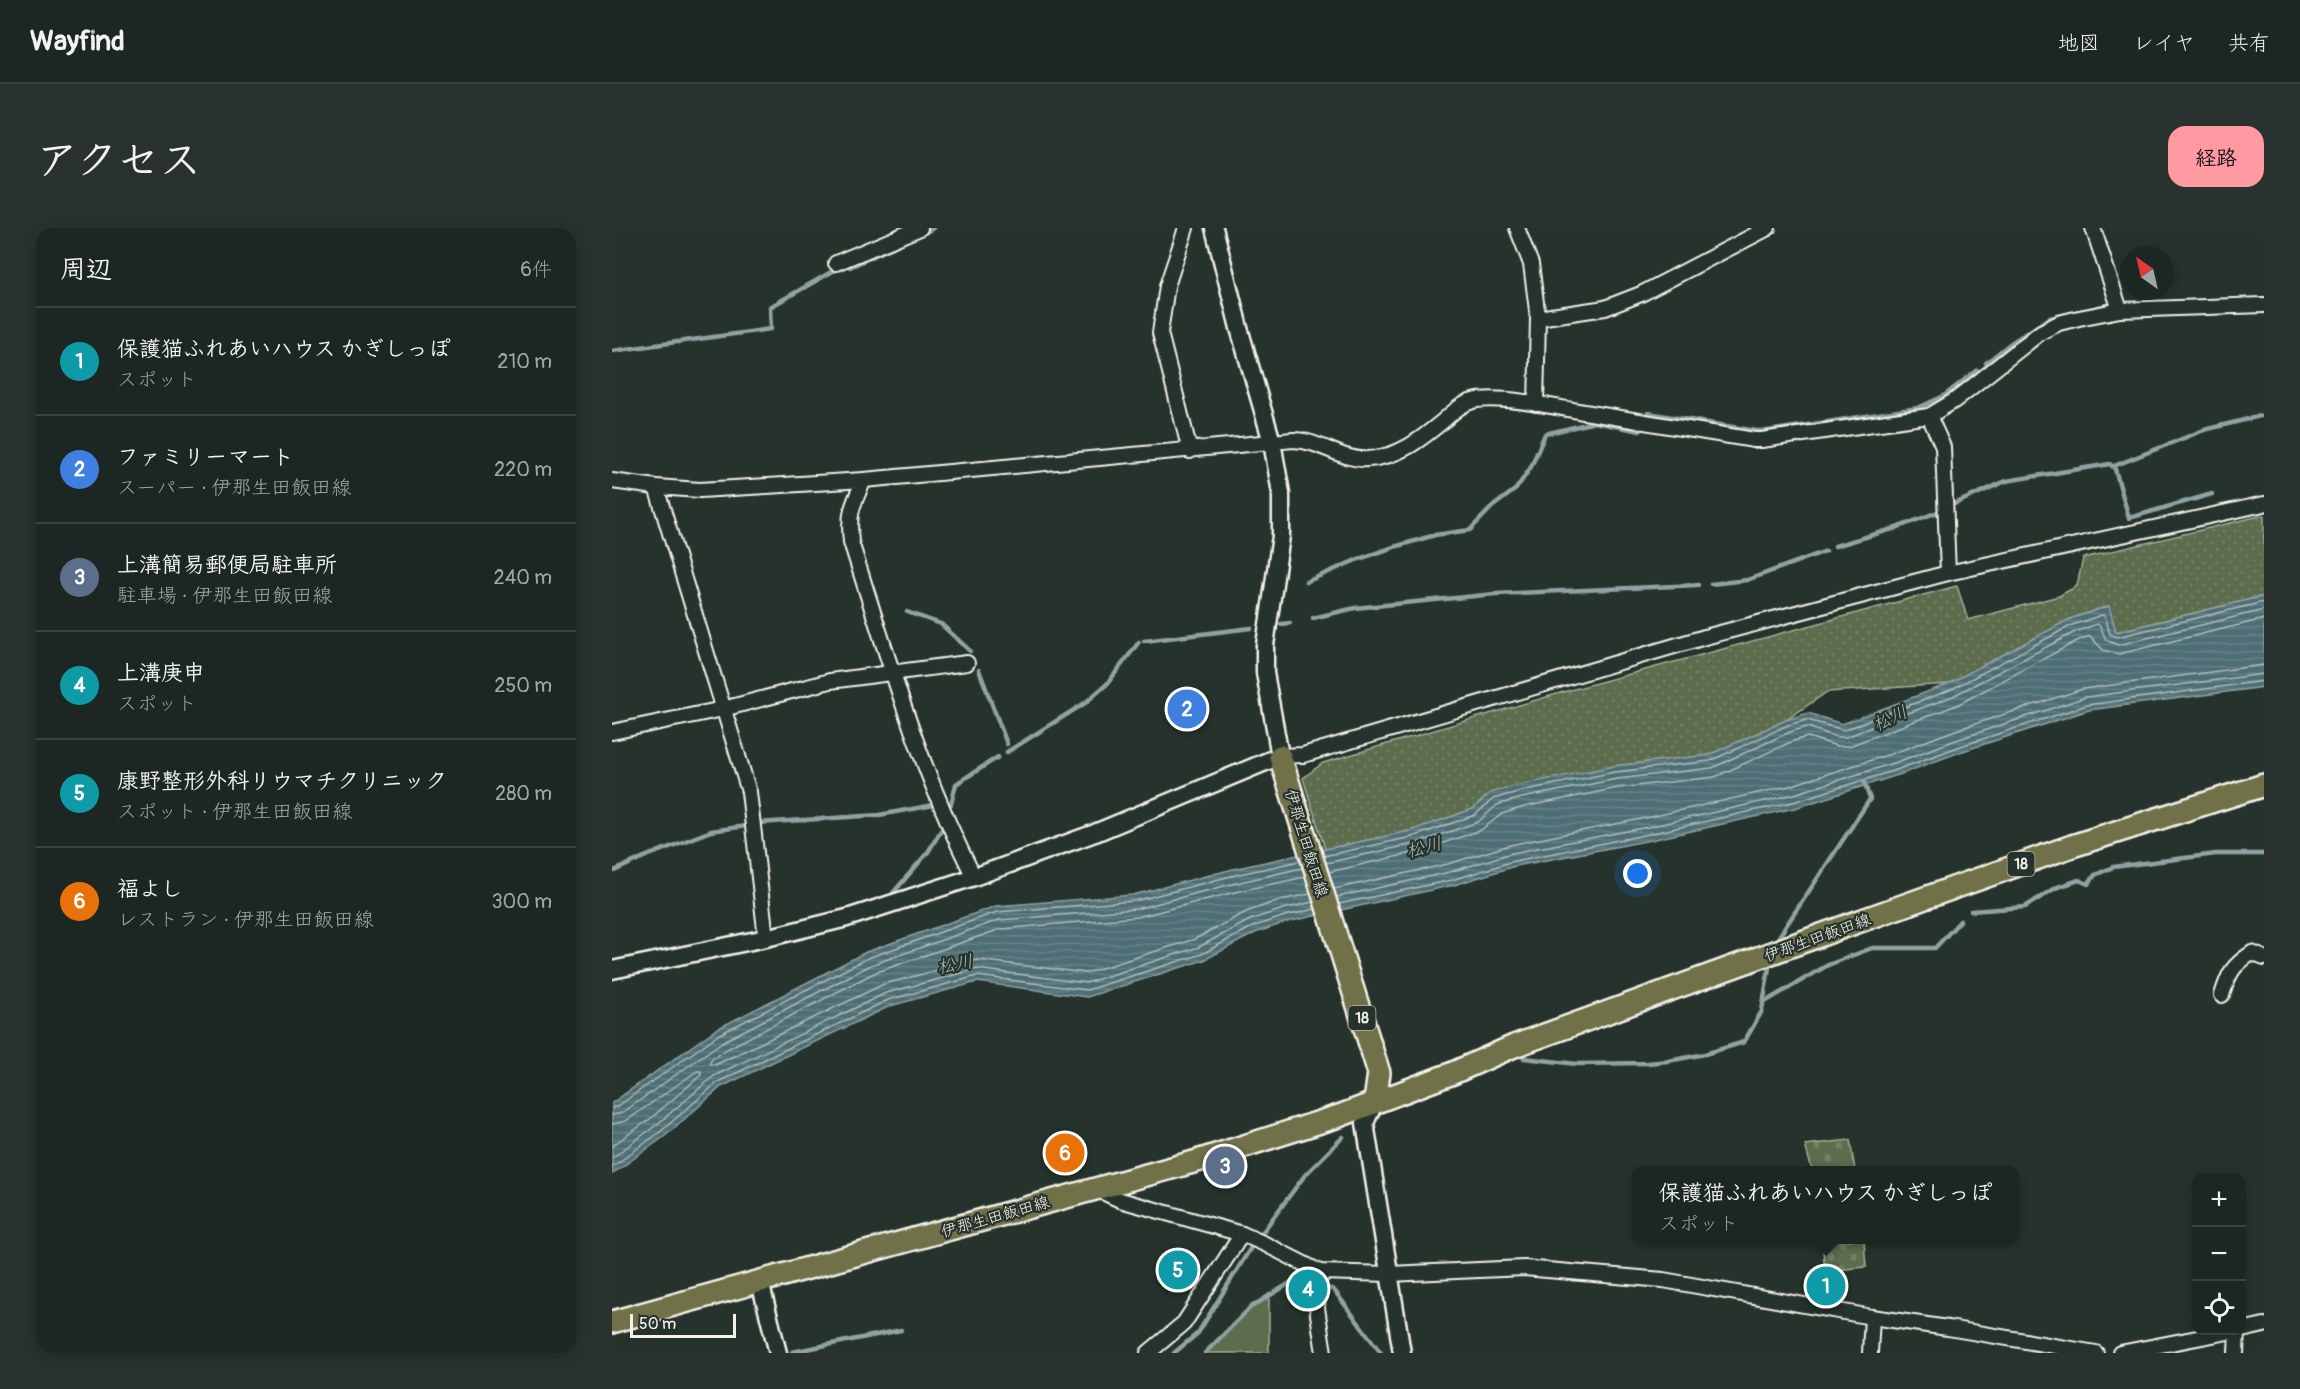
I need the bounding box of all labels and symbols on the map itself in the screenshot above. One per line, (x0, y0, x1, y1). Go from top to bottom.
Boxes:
north arrow (2120, 246, 2174, 300)
pin: 2 (1168, 686, 1206, 732)
water label: 松川 (1869, 700, 1911, 736)
street label: 伊那生田飯田線 (1280, 787, 1332, 900)
water label: 松川 (1404, 832, 1444, 863)
road number: 18 (2008, 852, 2034, 876)
your location (1623, 859, 1652, 888)
street label: 伊那生田飯田線 (1761, 909, 1873, 966)
water label: 松川 (935, 950, 975, 979)
road number: 18 (1348, 1006, 1376, 1030)
pin: 6 (1046, 1130, 1084, 1176)
pin: 3 (1206, 1144, 1244, 1188)
street label: 伊那生田飯田線 (939, 1192, 1052, 1242)
pin: 5 (1158, 1248, 1198, 1292)
pin: 1 (1806, 1264, 1846, 1308)
pin: 4 (1288, 1266, 1328, 1312)
scale bar (630, 1311, 736, 1338)

